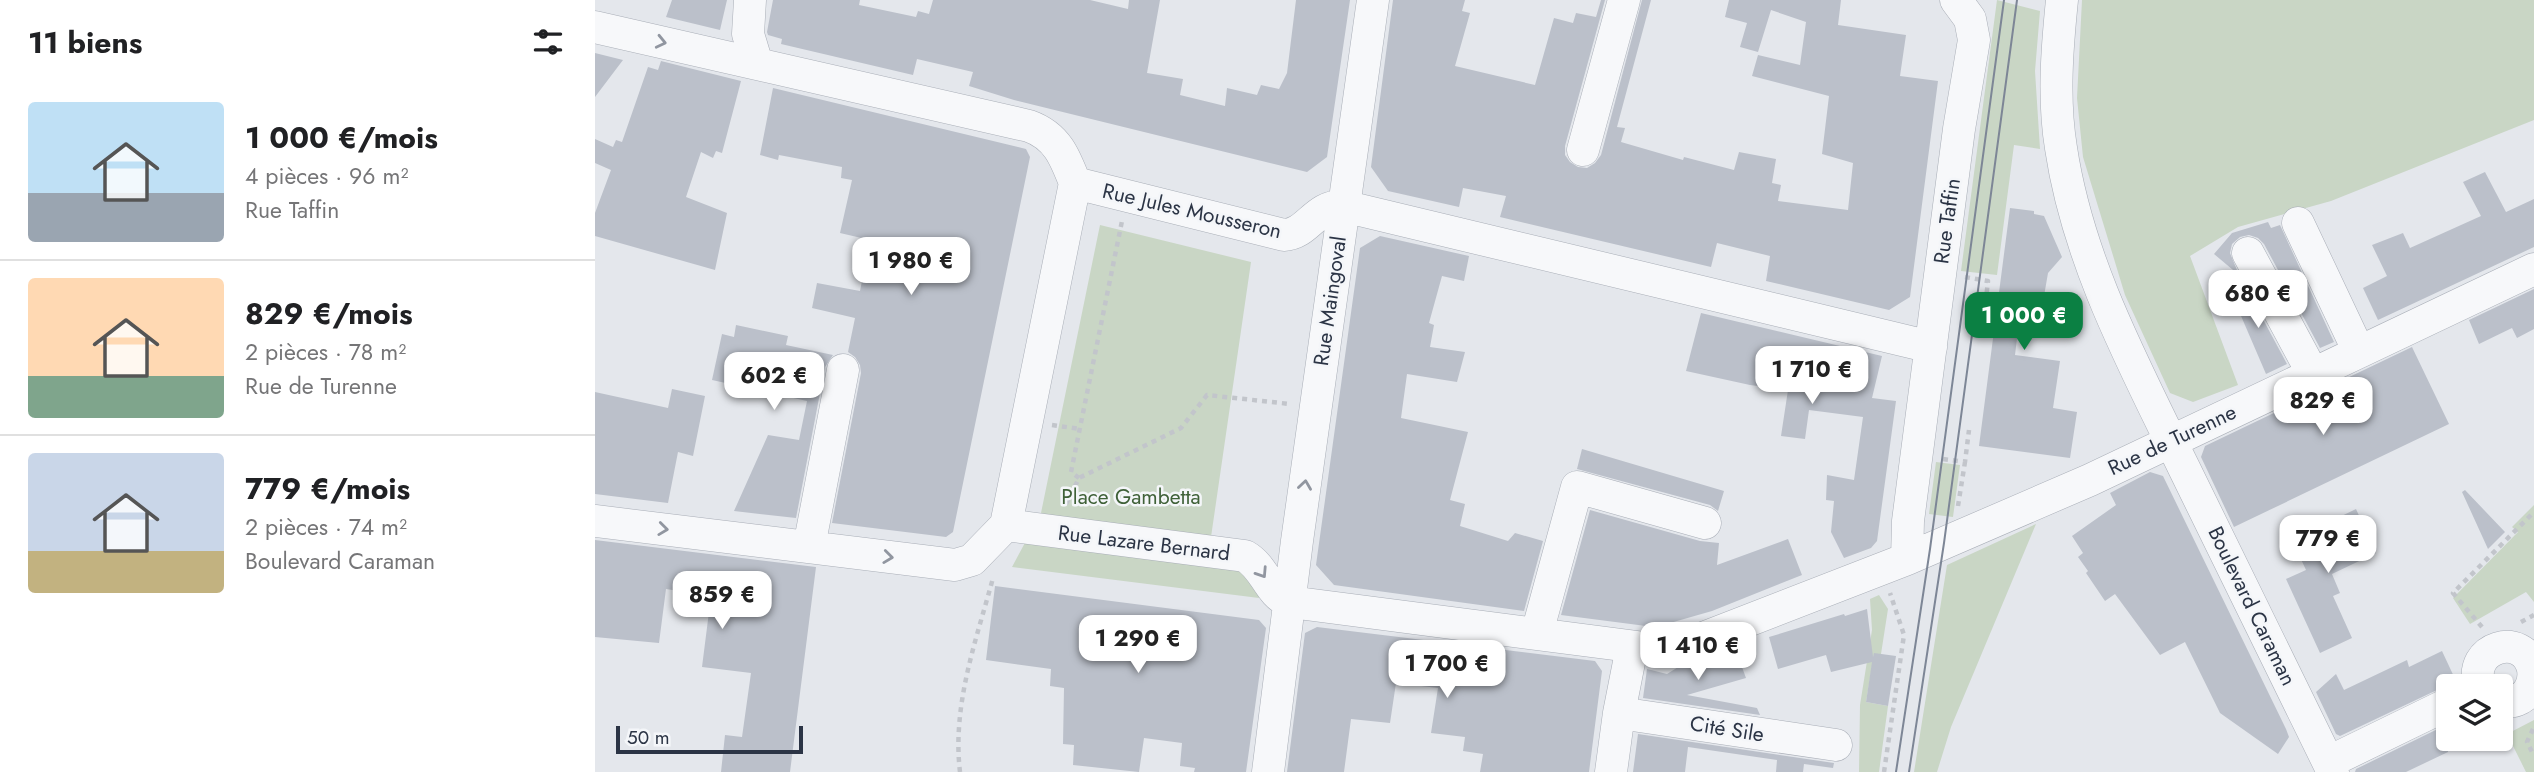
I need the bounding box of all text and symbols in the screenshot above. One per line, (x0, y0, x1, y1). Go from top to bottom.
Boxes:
text: 11 biens (28, 21, 142, 64)
icon: filters (529, 23, 567, 61)
one-way arrow (655, 34, 667, 48)
text: 1 000 €/mois (245, 116, 438, 159)
icon: home (84, 130, 168, 214)
text: 4 pièces · 96 m² (245, 159, 408, 193)
street label: Rue Jules Mousseron (1099, 176, 1285, 246)
street label: Rue Taffin (1926, 176, 1968, 266)
text: Rue Taffin (245, 193, 339, 227)
street label: Rue Maingoval (1306, 234, 1354, 368)
pin: 1 980 € (846, 238, 976, 297)
text: 1 980 € (868, 243, 954, 277)
pin: 680 € (2209, 270, 2307, 330)
text: 680 € (2225, 276, 2292, 310)
text: 829 €/mois (245, 292, 413, 335)
pin: 1 000 € (1959, 292, 2089, 352)
text: 1 000 € (1981, 298, 2067, 332)
icon: home (84, 306, 168, 390)
text: 2 pièces · 78 m² (245, 335, 406, 369)
pin: 1 710 € (1747, 346, 1877, 406)
pin: 602 € (725, 352, 823, 412)
text: 1 710 € (1771, 352, 1853, 386)
text: 602 € (740, 358, 808, 392)
text: Rue de Turenne (245, 369, 397, 403)
pin: 829 € (2274, 378, 2372, 437)
text: 829 € (2290, 383, 2356, 417)
street label: Rue de Turenne (2103, 397, 2241, 483)
text: 779 €/mois (245, 467, 410, 510)
one-way arrow (1297, 480, 1312, 491)
icon: home (84, 481, 168, 565)
park label: Place Gambetta (1061, 482, 1201, 512)
text: 2 pièces · 74 m² (245, 510, 407, 544)
pin: 779 € (2279, 516, 2377, 575)
street label: Rue Lazare Bernard (1056, 518, 1232, 568)
one-way arrow (657, 521, 669, 536)
street label: Boulevard Caraman (2200, 521, 2304, 691)
text: 779 € (2295, 521, 2361, 555)
text: Boulevard Caraman (245, 544, 435, 578)
one-way arrow (883, 550, 894, 565)
one-way arrow (1254, 565, 1267, 578)
pin: 859 € (673, 572, 771, 631)
text: 859 € (689, 577, 755, 611)
pin: 1 290 € (1073, 616, 1203, 675)
text: 1 290 € (1095, 621, 1181, 655)
pin: 1 410 € (1633, 622, 1763, 682)
text: 1 410 € (1656, 628, 1740, 662)
pin: 1 700 € (1382, 640, 1512, 700)
text: 1 700 € (1405, 646, 1489, 680)
map controls (2436, 674, 2513, 751)
button: layers (2436, 674, 2513, 751)
street label: Cité Sile (1688, 708, 1766, 750)
scale bar (616, 723, 803, 755)
text: 50 m (627, 724, 670, 751)

